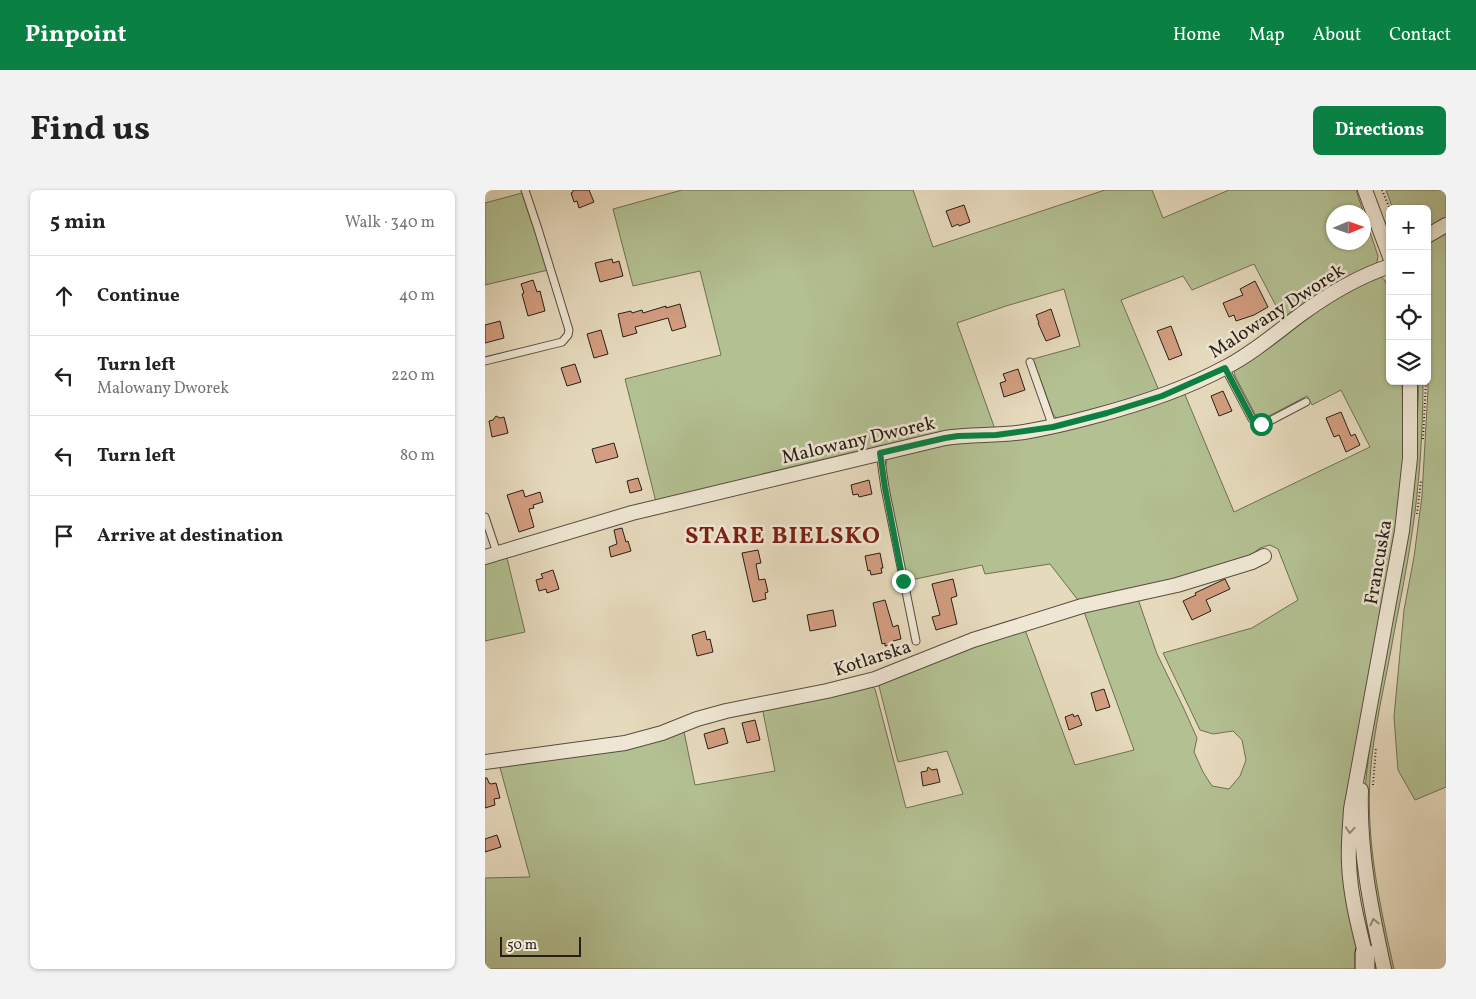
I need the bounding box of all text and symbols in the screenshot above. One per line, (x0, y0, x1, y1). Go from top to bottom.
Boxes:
text: Pinpoint (25, 18, 127, 52)
text: Home (1173, 23, 1221, 48)
text: Map (1249, 23, 1285, 48)
text: About (1313, 23, 1361, 48)
text: Contact (1389, 23, 1451, 48)
text: Find us (30, 106, 150, 154)
button: Directions (1313, 106, 1446, 155)
north arrow (1326, 205, 1371, 250)
map controls (1386, 205, 1431, 385)
button: + (1386, 205, 1431, 250)
text: 5 min (50, 208, 106, 237)
text: Walk · 340 m (345, 212, 435, 234)
button: − (1386, 250, 1431, 295)
street label: Malowany Dworek (1204, 258, 1350, 365)
icon: ahead (50, 282, 78, 310)
text: Continue (97, 283, 180, 309)
text: 40 m (399, 285, 435, 307)
button: locate (1386, 295, 1431, 340)
button: layers (1386, 340, 1431, 385)
text: Turn left (97, 352, 176, 378)
icon: left (50, 362, 78, 390)
text: 220 m (391, 365, 435, 387)
text: Malowany Dworek (97, 378, 229, 400)
street label: Malowany Dworek (779, 411, 938, 471)
route start (1250, 413, 1273, 436)
icon: left (50, 442, 78, 470)
text: Turn left (97, 443, 176, 469)
text: 80 m (400, 445, 435, 467)
street label: Francuska (1359, 518, 1399, 607)
district label: STARE BIELSKO (685, 520, 881, 554)
icon: arrive (50, 522, 78, 550)
text: Arrive at destination (97, 523, 283, 549)
route end (892, 570, 915, 593)
street label: Kotlarska (831, 634, 915, 684)
one-way arrow (1344, 826, 1355, 834)
one-way arrow (1369, 917, 1379, 926)
scale bar (500, 934, 581, 957)
text: 50 m (507, 936, 537, 955)

